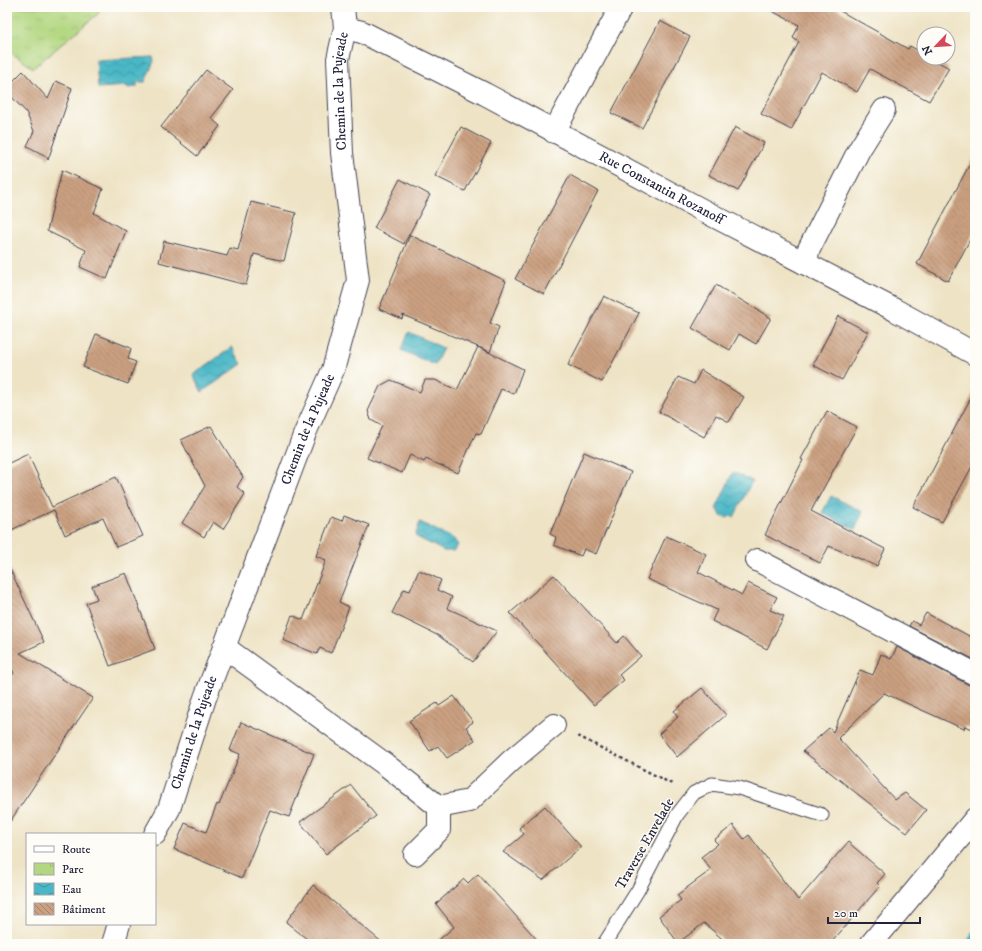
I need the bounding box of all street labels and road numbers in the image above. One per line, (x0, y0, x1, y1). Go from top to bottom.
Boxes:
street label: Chemin de la Pujeade (329, 30, 353, 151)
street label: Rue Constantin Rozanoff (596, 147, 729, 230)
street label: Chemin de la Pujeade (277, 371, 339, 488)
street label: Chemin de la Pujeade (167, 673, 222, 792)
street label: Traverse Envelade (611, 795, 679, 893)

